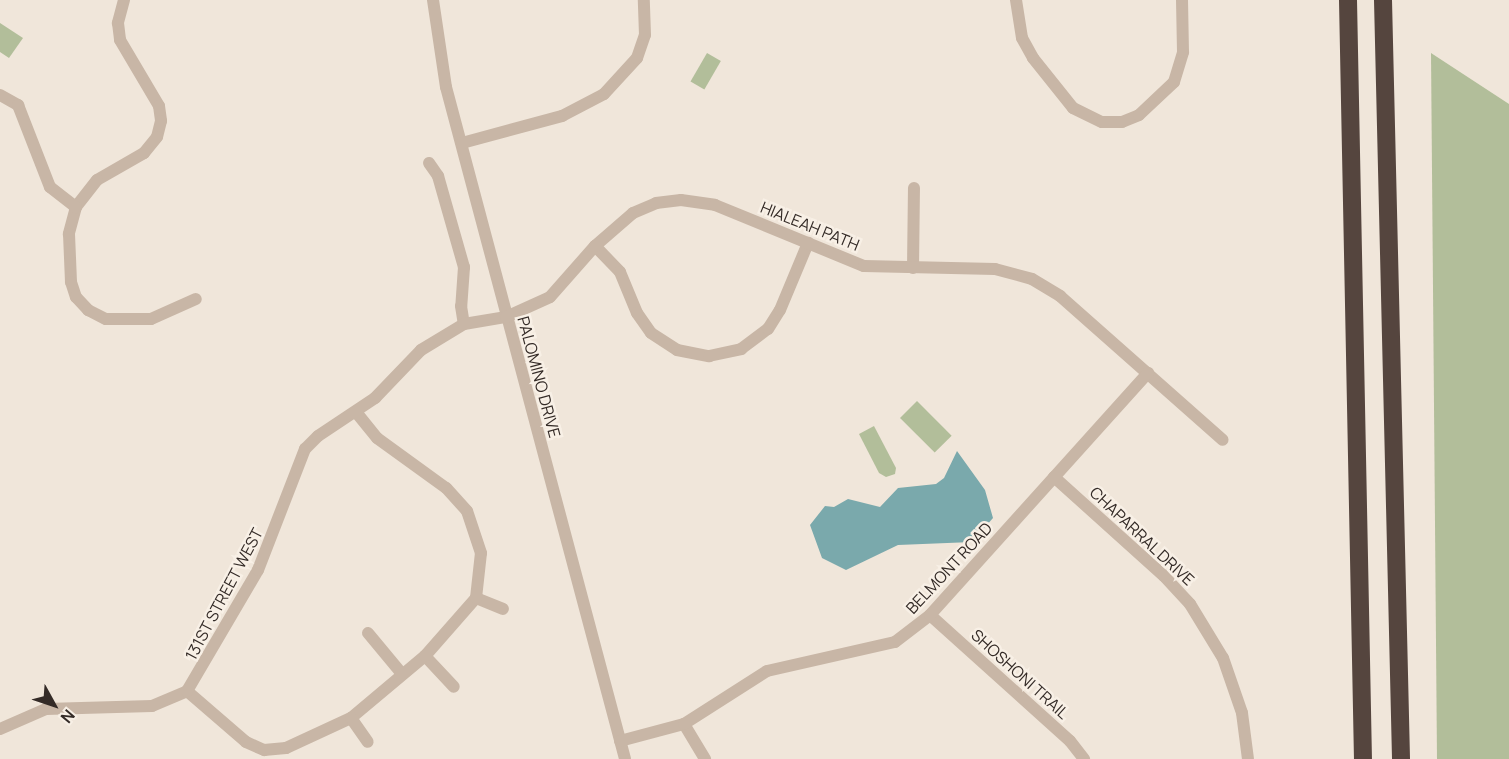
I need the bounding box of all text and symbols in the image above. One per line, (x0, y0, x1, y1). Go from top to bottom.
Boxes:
street label: HIALEAH PATH (758, 197, 862, 255)
street label: PALOMINO DRIVE (514, 314, 564, 440)
street label: CHAPARRAL DRIVE (1086, 482, 1198, 590)
street label: BELMONT ROAD (902, 518, 996, 618)
street label: 131ST STREET WEST (181, 524, 267, 664)
street label: SHOSHONI TRAIL (967, 625, 1073, 723)
north arrow (24, 675, 84, 735)
text: N (56, 705, 80, 728)

